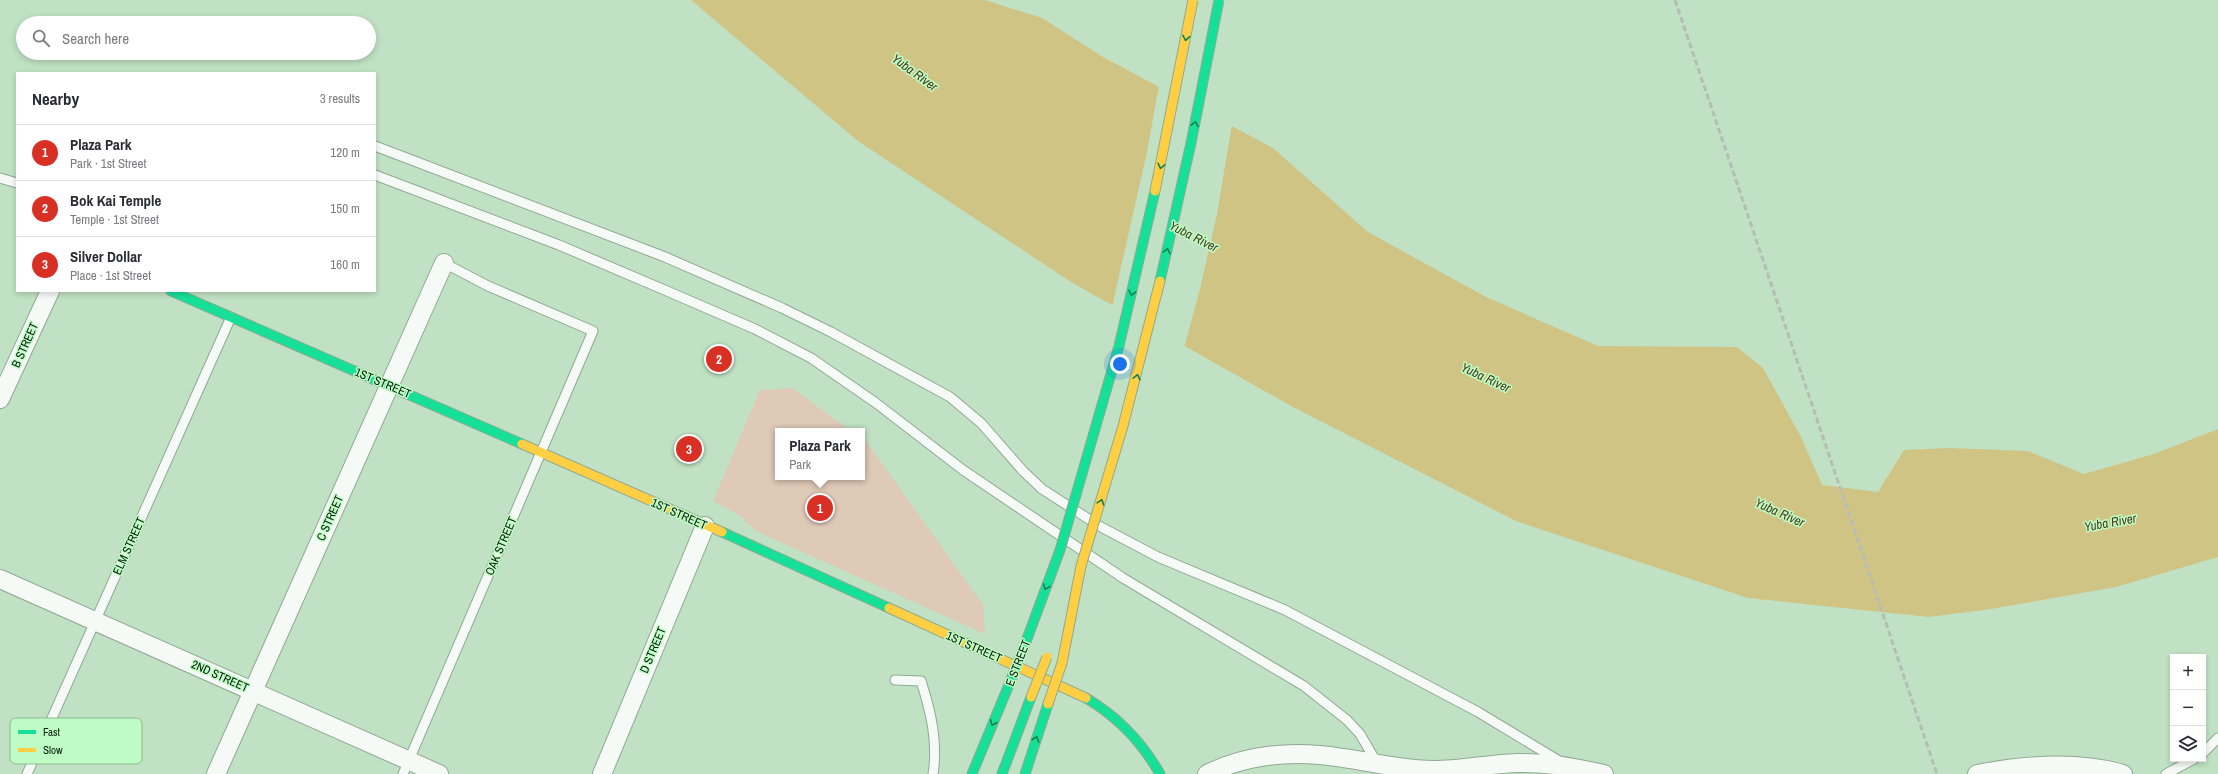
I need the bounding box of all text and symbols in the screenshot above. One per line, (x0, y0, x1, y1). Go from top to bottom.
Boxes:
search box (16, 16, 376, 60)
icon: search (30, 27, 52, 49)
text: Search here (62, 28, 129, 49)
one-way arrow (1182, 35, 1191, 41)
water label: Yuba River (888, 50, 941, 95)
text: Nearby (32, 87, 79, 110)
text: 3 results (320, 90, 360, 107)
one-way arrow (1191, 121, 1199, 127)
text: Plaza Park (70, 134, 132, 155)
text: 1 (42, 144, 48, 161)
text: 120 m (330, 144, 360, 161)
text: Park · 1st Street (70, 155, 146, 172)
one-way arrow (1157, 163, 1165, 169)
text: Bok Kai Temple (70, 190, 161, 211)
text: 2 (42, 200, 48, 217)
text: 150 m (330, 200, 360, 217)
text: Temple · 1st Street (70, 211, 159, 228)
water label: Yuba River (1166, 217, 1221, 256)
text: Silver Dollar (70, 246, 142, 267)
one-way arrow (1163, 247, 1171, 254)
text: 3 (42, 256, 48, 273)
text: 160 m (330, 256, 360, 273)
text: Place · 1st Street (70, 267, 151, 284)
one-way arrow (1129, 290, 1137, 296)
street label: B STREET (8, 320, 42, 370)
pin: 2 (706, 344, 732, 374)
your location (1110, 354, 1130, 374)
water label: Yuba River (1458, 359, 1514, 396)
street label: 1ST STREET (353, 364, 413, 402)
one-way arrow (1132, 374, 1140, 380)
popup (775, 428, 865, 480)
pin: 3 (676, 434, 702, 464)
text: Plaza Park (789, 435, 851, 456)
text: Park (789, 456, 811, 473)
street label: C STREET (313, 493, 347, 543)
pin: 1 (807, 493, 833, 523)
water label: Yuba River (1752, 494, 1808, 531)
street label: 1ST STREET (649, 495, 709, 533)
one-way arrow (1097, 499, 1105, 506)
water label: Yuba River (2083, 509, 2138, 535)
street label: OAK STREET (481, 514, 521, 578)
street label: ELM STREET (109, 515, 149, 577)
one-way arrow (1043, 584, 1051, 591)
street label: D STREET (636, 624, 670, 676)
street label: 1ST STREET (944, 628, 1004, 666)
street label: E STREET (1002, 638, 1034, 688)
map controls (2170, 654, 2206, 762)
button: + (2170, 654, 2206, 690)
street label: 2ND STREET (189, 656, 251, 696)
button: − (2170, 690, 2206, 726)
legend (10, 718, 142, 764)
one-way arrow (990, 719, 998, 727)
text: Fast (43, 725, 61, 739)
button: layers (2170, 726, 2206, 762)
one-way arrow (1031, 735, 1040, 742)
text: Slow (43, 743, 63, 757)

